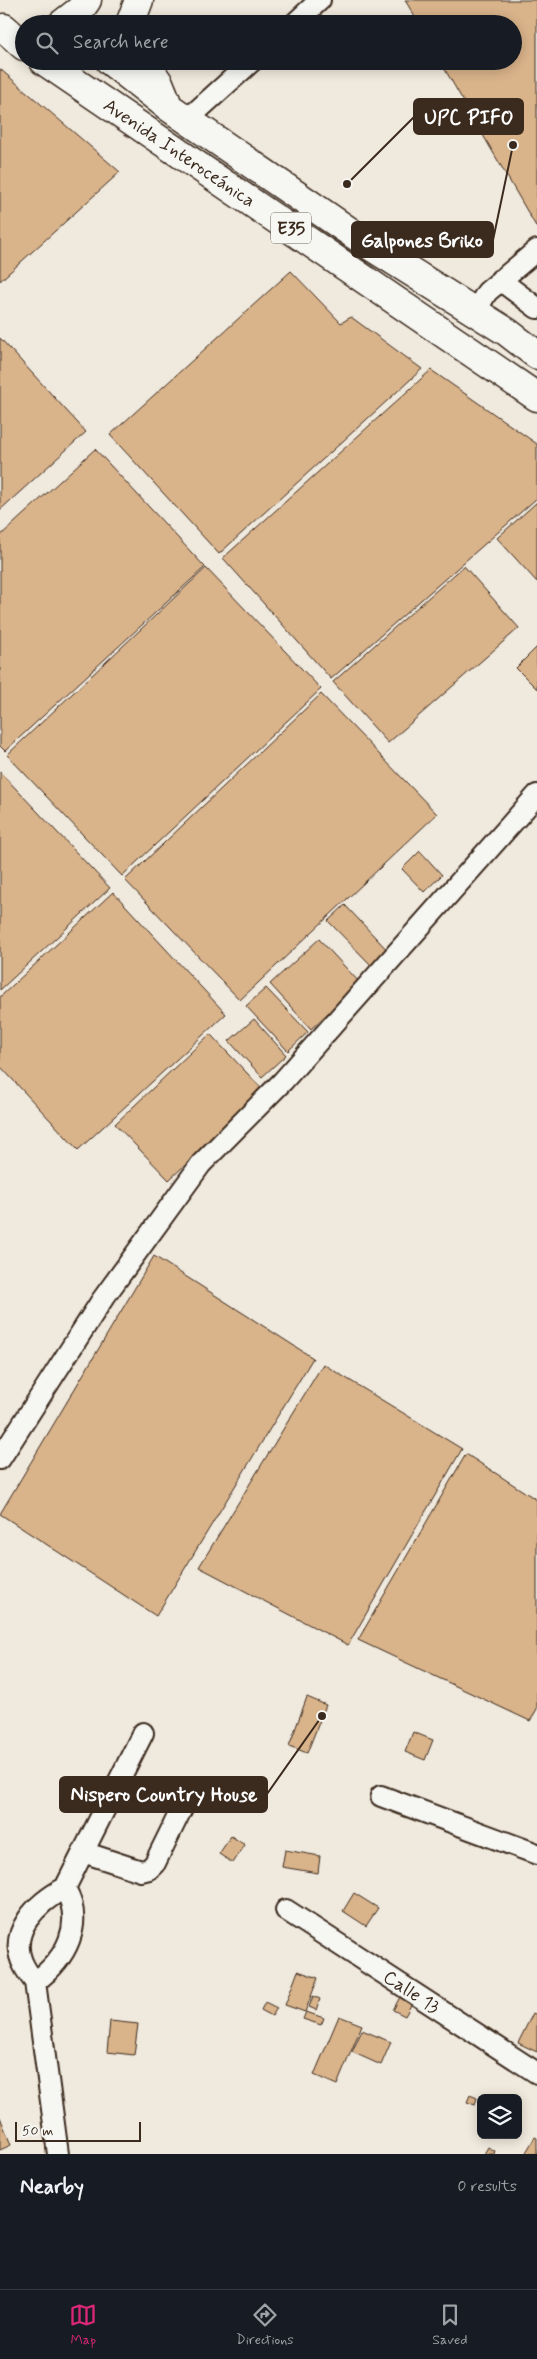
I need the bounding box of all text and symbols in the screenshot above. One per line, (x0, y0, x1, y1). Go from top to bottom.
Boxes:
search box (15, 15, 522, 70)
icon: search (33, 29, 61, 57)
text: Search here (73, 30, 169, 55)
street label: Avenida Interoceánica (98, 93, 260, 213)
callout: UPC PIFO (414, 99, 523, 134)
text: UPC PIFO (424, 105, 514, 132)
road number: E35 (271, 212, 311, 244)
callout: Galpones Briko (352, 222, 493, 257)
text: Galpones Briko (361, 228, 483, 255)
callout: Nispero Country House (60, 1777, 267, 1812)
text: Nispero Country House (71, 1782, 258, 1809)
street label: Calle 13 (378, 1965, 444, 2020)
map controls (477, 2094, 522, 2139)
button: layers (477, 2094, 522, 2139)
scale bar (15, 2119, 141, 2142)
text: 50 m (22, 2122, 53, 2140)
text: Nearby (20, 2173, 84, 2201)
text: 0 results (457, 2176, 517, 2197)
tab: Map (69, 2301, 97, 2349)
tab: Directions (236, 2301, 294, 2349)
tab: Saved (432, 2301, 468, 2349)

